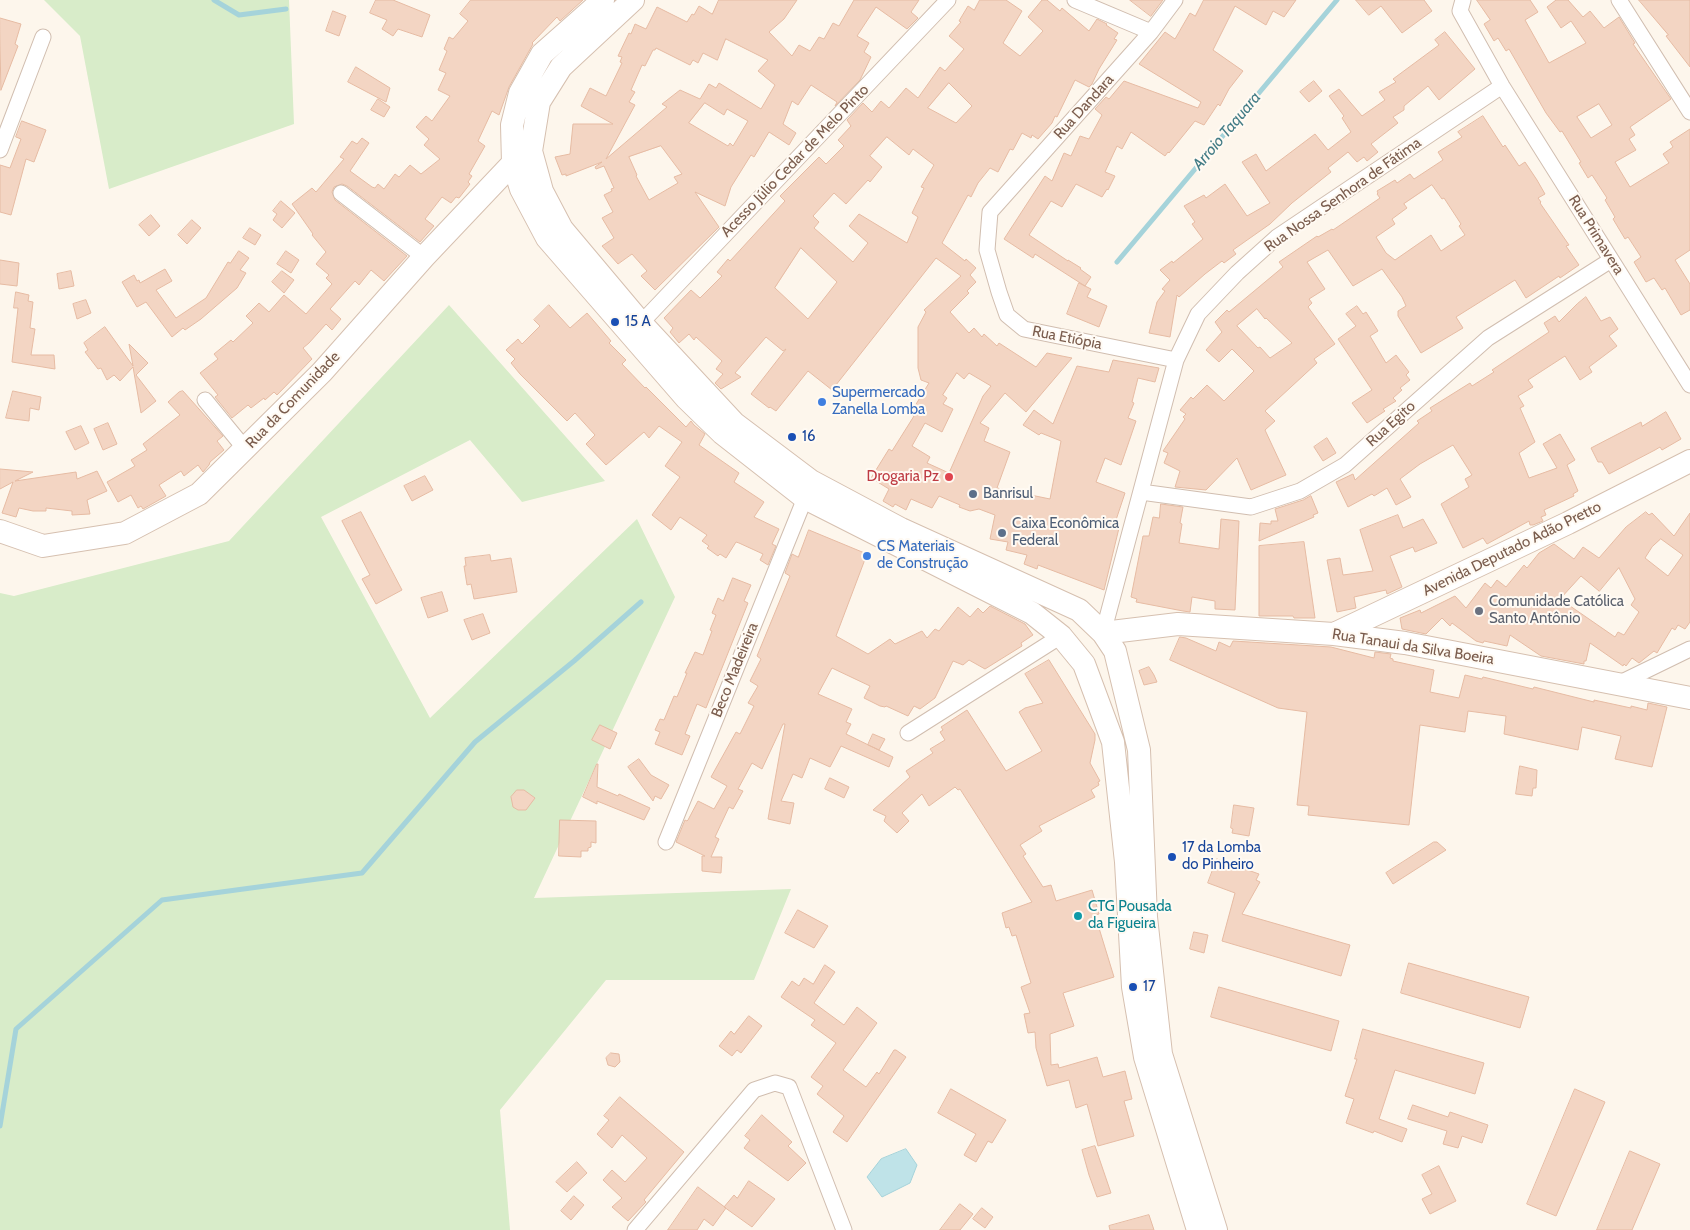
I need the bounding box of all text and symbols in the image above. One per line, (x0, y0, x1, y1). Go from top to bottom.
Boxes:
street label: Rua Dandara (1050, 71, 1118, 143)
street label: Acesso Júlio Cedar de Melo Pinto (717, 81, 873, 241)
water label: Arroio Taquara (1189, 88, 1265, 174)
street label: Rua Nossa Senhora de Fátima (1261, 134, 1425, 256)
street label: Rua Primavera (1564, 192, 1628, 278)
place label: 15 A (625, 313, 651, 331)
marker: 15 A (609, 316, 621, 328)
street label: Rua Etiópia (1031, 322, 1103, 354)
street label: Rua da Comunidade (242, 348, 344, 452)
place label: Supermercado Zanella Lomba (832, 384, 925, 419)
marker: Supermercado Zanella Lomba (816, 396, 828, 408)
street label: Rua Egito (1363, 397, 1419, 451)
place label: 16 (802, 428, 815, 446)
marker: 16 (786, 431, 798, 443)
place label: Drogaria Pz (867, 468, 939, 486)
marker: Drogaria Pz (943, 471, 955, 483)
place label: Banrisul (983, 485, 1033, 503)
marker: Banrisul (967, 488, 979, 500)
street label: Avenida Deputado Adão Pretto (1420, 498, 1604, 600)
place label: Caixa Econômica Federal (1012, 515, 1119, 550)
marker: Caixa Econômica Federal (996, 527, 1008, 539)
place label: CS Materiais de Construção (877, 538, 968, 573)
marker: CS Materiais de Construção (861, 550, 873, 562)
place label: Comunidade Católica Santo Antônio (1489, 593, 1624, 628)
marker: Comunidade Católica Santo Antônio (1473, 605, 1485, 617)
street label: Beco Madeireira (708, 620, 762, 720)
street label: Rua Tanaui da Silva Boeira (1331, 625, 1495, 669)
place label: 17 da Lomba do Pinheiro (1182, 839, 1261, 874)
marker: 17 da Lomba do Pinheiro (1166, 851, 1178, 863)
place label: CTG Pousada da Figueira (1088, 898, 1172, 933)
marker: CTG Pousada da Figueira (1072, 910, 1084, 922)
place label: 17 (1143, 978, 1155, 996)
marker: 17 (1127, 981, 1139, 993)

